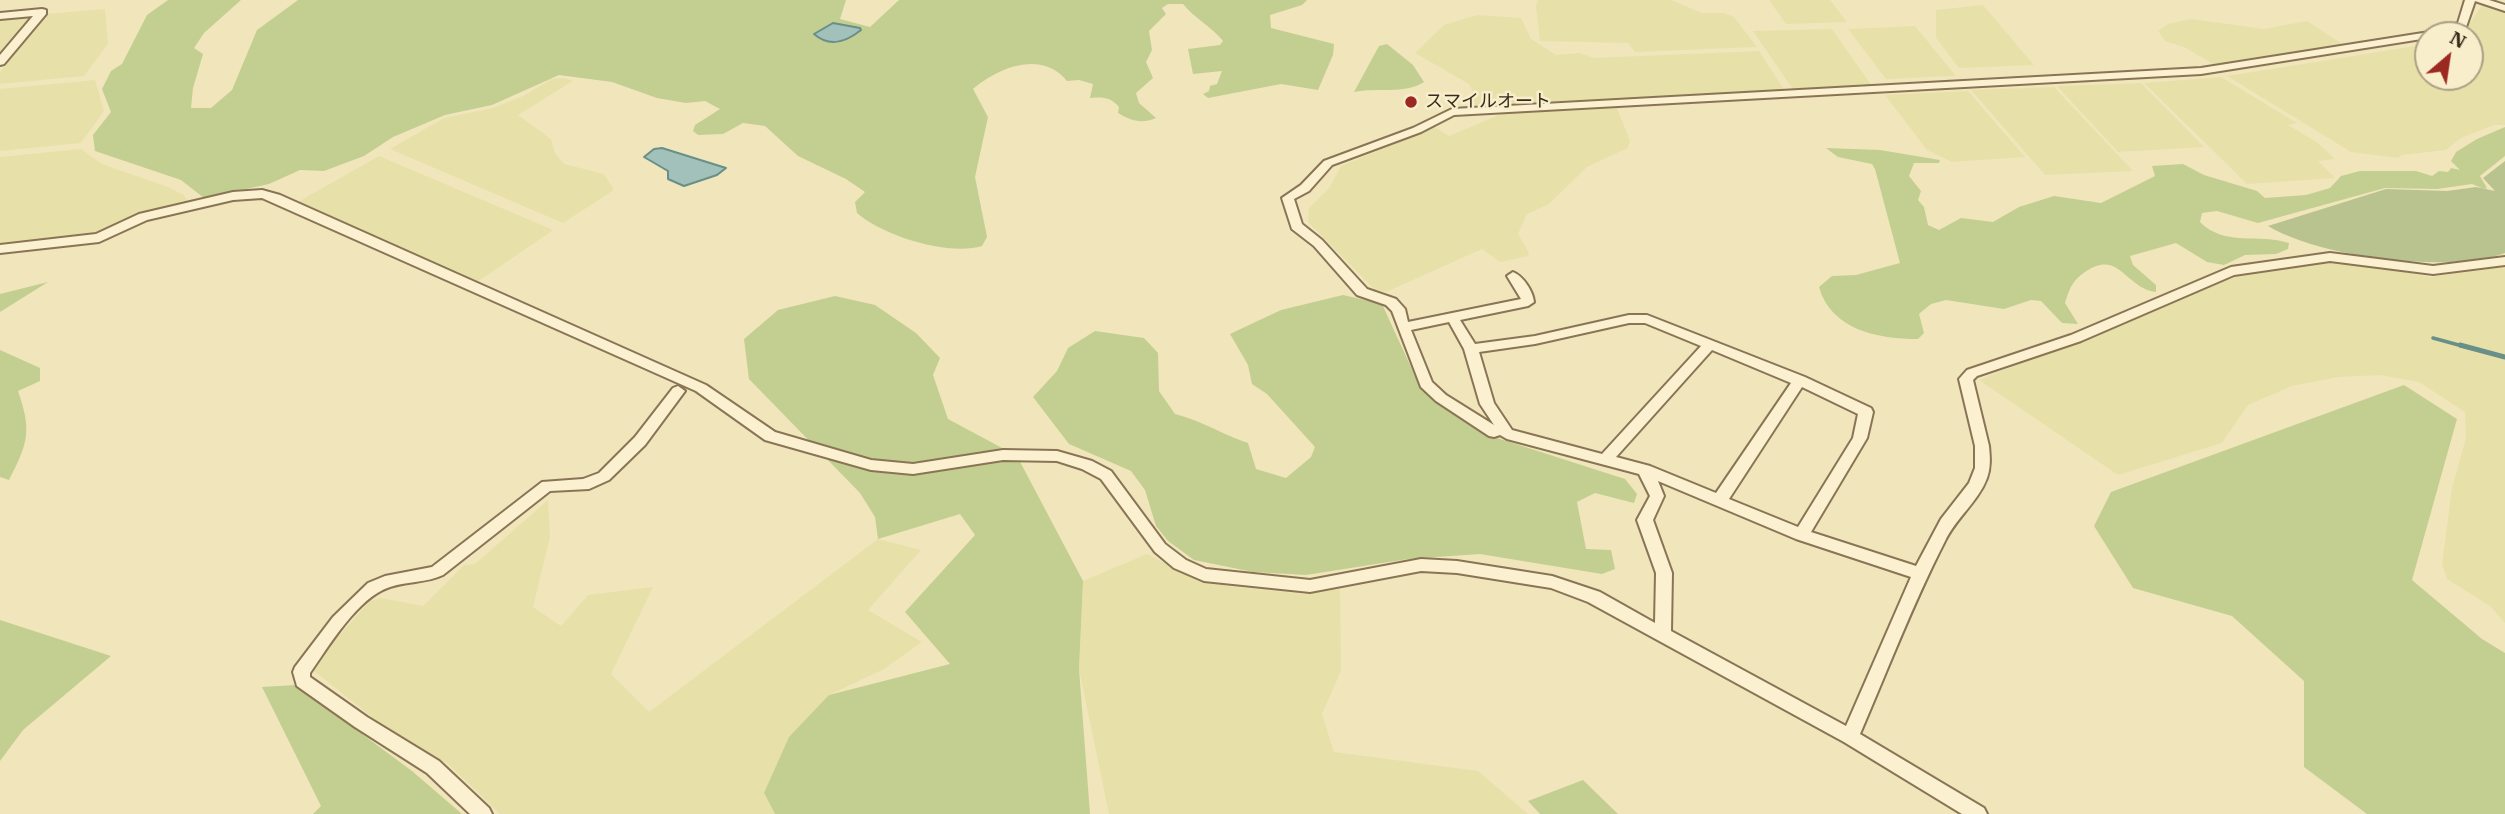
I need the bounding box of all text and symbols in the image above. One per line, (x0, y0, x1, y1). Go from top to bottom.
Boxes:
north arrow (2414, 21, 2484, 91)
text: N (2446, 25, 2471, 54)
place label: スマイルオート (1425, 91, 1551, 113)
marker: スマイルオート (1403, 94, 1419, 110)

